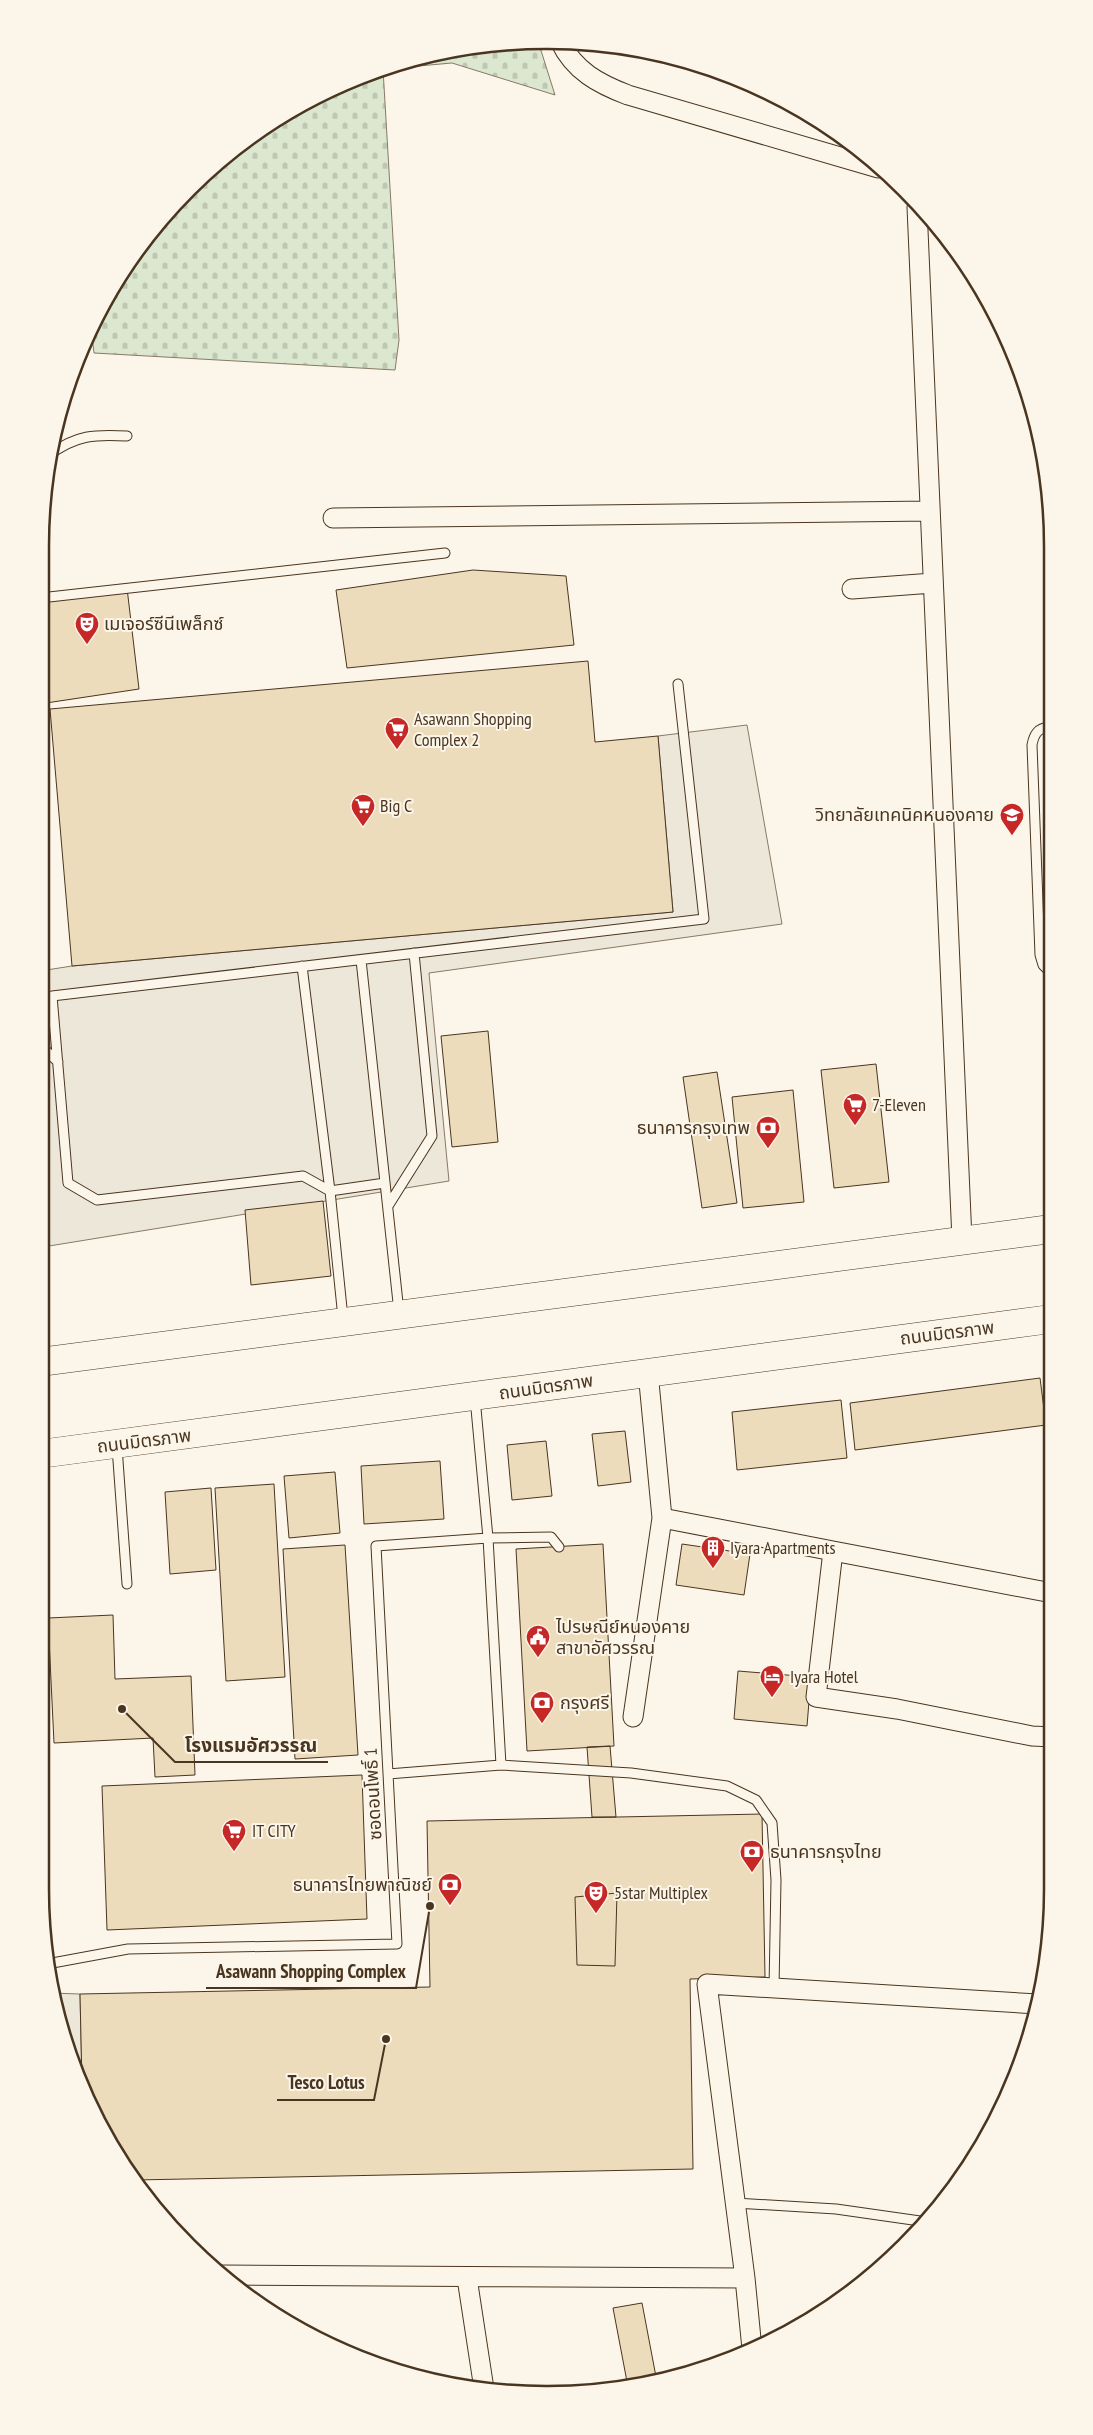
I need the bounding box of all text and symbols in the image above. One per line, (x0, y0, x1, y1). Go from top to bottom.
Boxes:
theatre icon: เมเจอร์ซีนีเพล็กซ์ (74, 611, 100, 645)
place label: เมเจอร์ซีนีเพล็กซ์ (104, 612, 224, 635)
place label: Asawann Shopping Complex 2 (414, 707, 532, 751)
supermarket icon: Asawann Shopping Complex 2 (384, 716, 410, 750)
supermarket icon: Big C (350, 793, 376, 827)
place label: Big C (380, 794, 412, 817)
school or university icon: วิทยาลัยเทคนิคหนองคาย (999, 802, 1025, 836)
place label: วิทยาลัยเทคนิคหนองคาย (814, 803, 994, 826)
supermarket icon: 7-Eleven (842, 1092, 868, 1126)
place label: 7-Eleven (872, 1093, 926, 1116)
bank icon: ธนาคารกรุงเทพ (755, 1115, 781, 1149)
place label: ธนาคารกรุงเทพ (637, 1116, 750, 1139)
street label: ถนนมิตรภาพ (898, 1315, 995, 1350)
street label: ถนนมิตรภาพ (497, 1369, 595, 1404)
street label: ถนนมิตรภาพ (95, 1423, 192, 1458)
building icon: Iyara Apartments (700, 1535, 726, 1569)
place label: Iyara Apartments (730, 1536, 836, 1559)
place label: ไปรษณีย์หนองคาย สาขาอัศวรรณ (555, 1615, 690, 1659)
public building icon: ไปรษณีย์หนองคาย สาขาอัศวรรณ (525, 1624, 551, 1658)
hotel icon: Iyara Hotel (759, 1664, 785, 1698)
place label: Iyara Hotel (790, 1665, 859, 1688)
bank icon: กรุงศรี (529, 1690, 555, 1724)
place label: กรุงศรี (560, 1691, 610, 1714)
callout: โรงแรมอัศวรรณ (175, 1728, 328, 1762)
text: โรงแรมอัศวรรณ (185, 1733, 317, 1757)
street label: ซอดอนโพธิ์ 1 (359, 1747, 386, 1841)
supermarket icon: IT CITY (221, 1818, 247, 1852)
place label: IT CITY (252, 1819, 297, 1842)
bank icon: ธนาคารกรุงไทย (739, 1839, 765, 1873)
place label: ธนาคารกรุงไทย (770, 1840, 882, 1863)
bank icon: ธนาคารไทยพาณิชย์ (437, 1872, 463, 1906)
place label: ธนาคารไทยพาณิชย์ (293, 1873, 432, 1896)
theatre icon: 5star Multiplex (583, 1880, 609, 1914)
place label: 5star Multiplex (614, 1881, 709, 1904)
callout: Asawann Shopping Complex (206, 1954, 416, 1988)
text: Asawann Shopping Complex (215, 1959, 407, 1983)
callout: Tesco Lotus (277, 2066, 374, 2100)
text: Tesco Lotus (287, 2070, 365, 2094)

